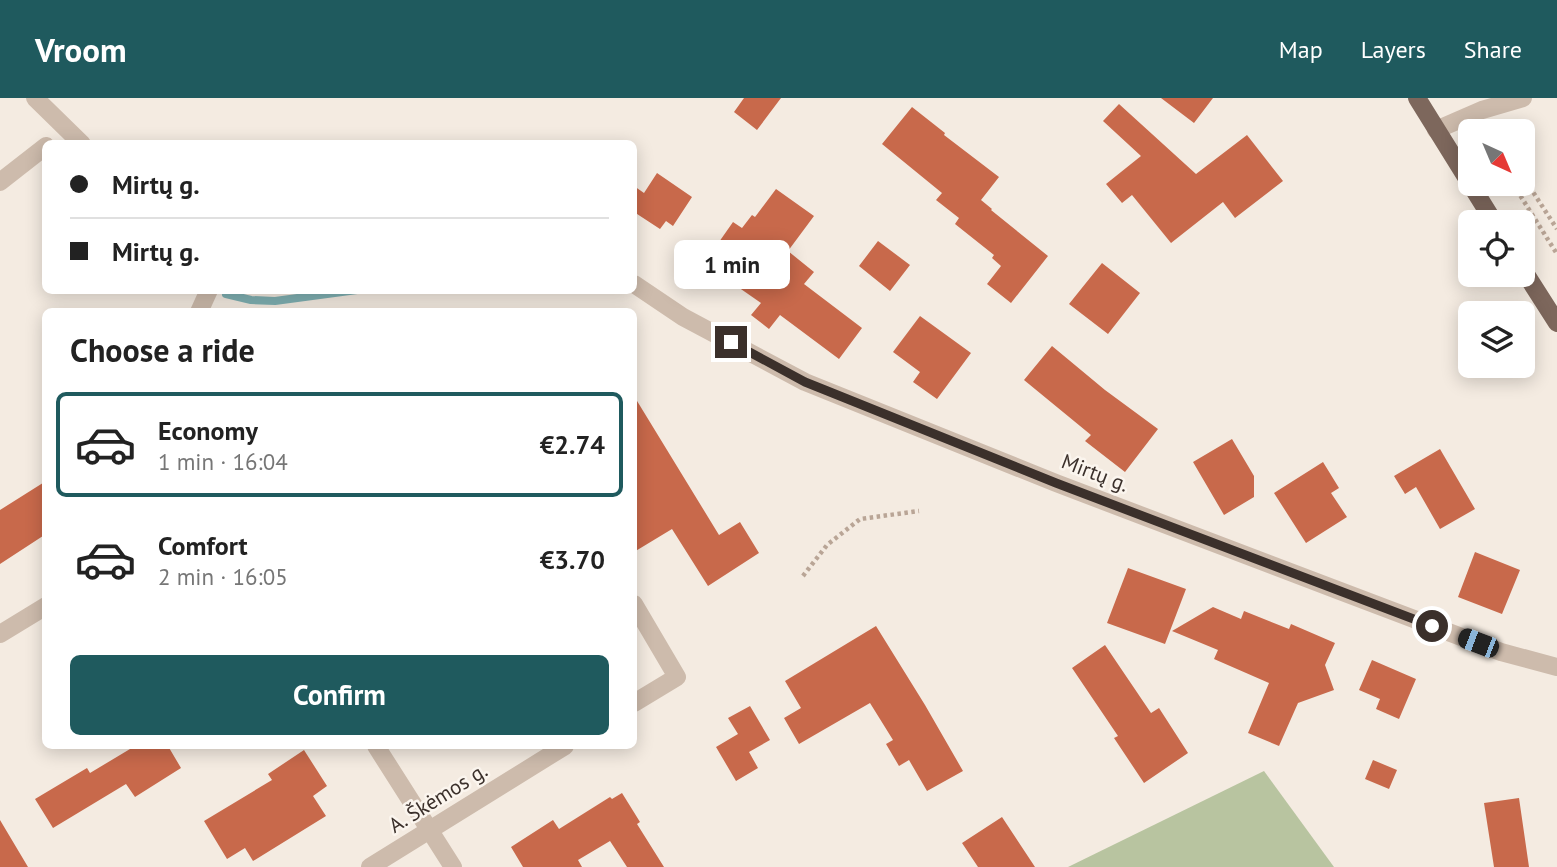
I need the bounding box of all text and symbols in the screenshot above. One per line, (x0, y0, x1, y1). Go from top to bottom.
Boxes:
text: Vroom (35, 28, 127, 71)
text: Map (1279, 34, 1323, 65)
text: Layers (1361, 34, 1426, 65)
text: Share (1464, 34, 1522, 65)
north arrow (1458, 119, 1535, 196)
map controls (1458, 119, 1535, 378)
text: Mirtų g. (112, 168, 200, 201)
button: locate (1458, 210, 1535, 287)
text: Mirtų g. (112, 235, 200, 268)
callout: 1 min (673, 240, 789, 289)
text: 1 min (704, 250, 760, 279)
button: layers (1458, 301, 1535, 378)
route end (715, 326, 747, 358)
text: Choose a ride (70, 329, 255, 371)
icon: car (74, 413, 137, 476)
text: Economy (158, 414, 258, 447)
text: €2.74 (540, 428, 605, 461)
text: 1 min · 16:04 (158, 447, 288, 476)
street label: Mirtų g. (1058, 447, 1133, 498)
icon: car (74, 528, 137, 591)
text: Comfort (158, 529, 248, 562)
text: €3.70 (540, 543, 605, 576)
text: 2 min · 16:05 (158, 562, 288, 591)
route start (1416, 610, 1448, 642)
car (1455, 626, 1502, 660)
button: Confirm (70, 655, 609, 735)
street label: A. Škėmos g. (383, 757, 492, 839)

